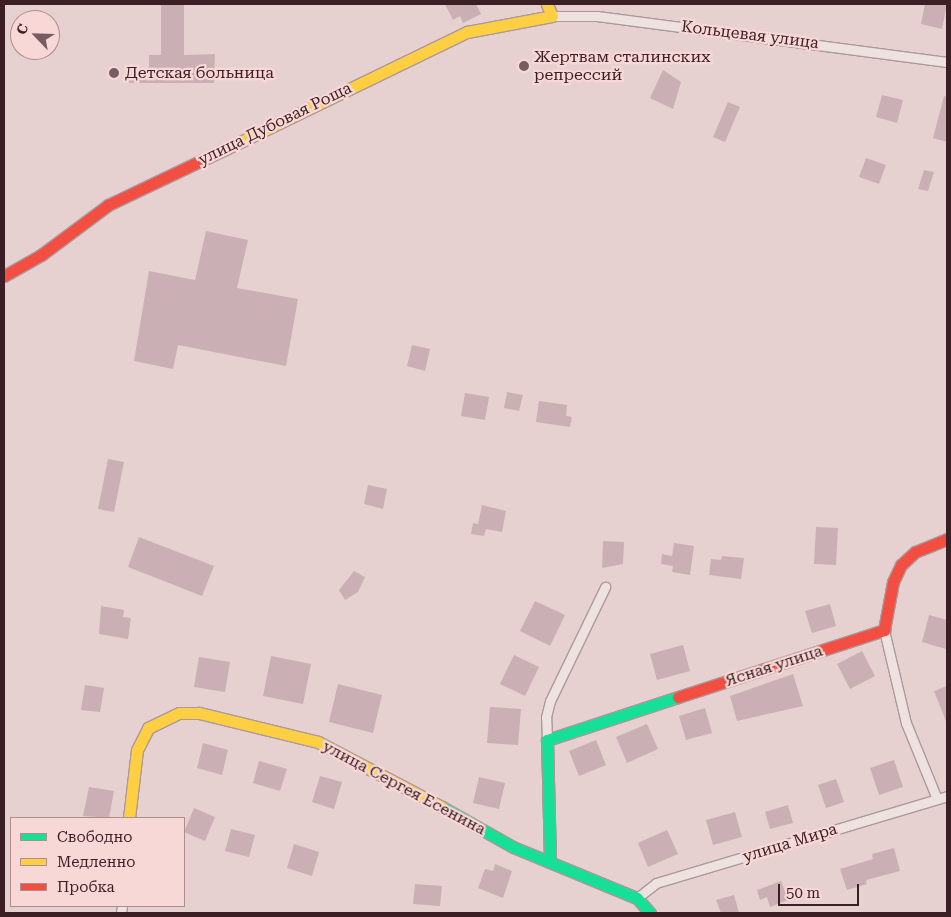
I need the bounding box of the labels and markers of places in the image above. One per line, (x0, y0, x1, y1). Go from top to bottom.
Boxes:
place label: Жертвам сталинских репрессий (534, 47, 710, 85)
marker: Жертвам сталинских репрессий (518, 60, 530, 72)
place label: Детская больница (125, 63, 274, 83)
marker: Детская больница (107, 66, 121, 80)

